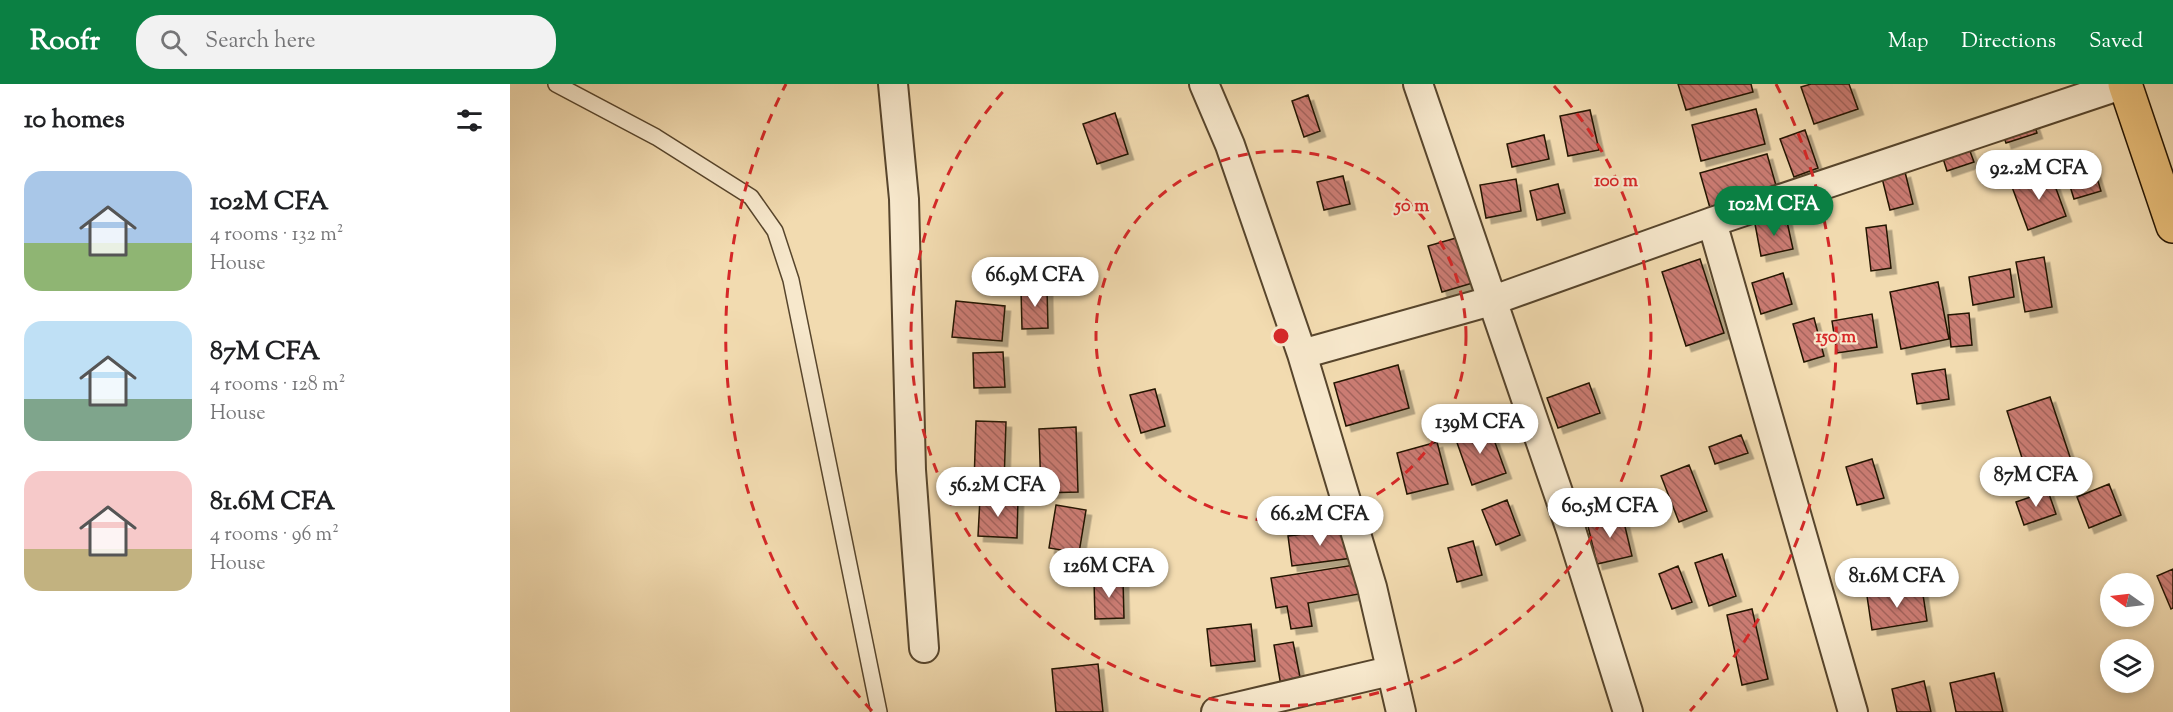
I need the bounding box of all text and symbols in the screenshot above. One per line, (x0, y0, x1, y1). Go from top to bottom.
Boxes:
search box (136, 15, 556, 69)
text: Roofr (30, 22, 100, 62)
icon: search (157, 26, 190, 59)
text: Search here (205, 26, 315, 58)
text: Map (1888, 27, 1928, 57)
text: Directions (1961, 27, 2056, 57)
text: Saved (2089, 27, 2143, 57)
text: 10 homes (24, 102, 125, 139)
icon: filters (453, 104, 486, 137)
pin: 92.2M CFA (1970, 150, 2108, 201)
text: 92.2M CFA (1990, 155, 2088, 184)
text: 100 m (1594, 169, 1638, 195)
text: 102M CFA (210, 184, 329, 221)
pin: 102M CFA (1712, 186, 1836, 237)
text: 102M CFA (1728, 191, 1820, 220)
text: 50 m (1393, 194, 1429, 220)
icon: home (72, 195, 144, 267)
text: 4 rooms · 132 m² (210, 221, 343, 250)
text: House (210, 250, 265, 279)
pin: 66.9M CFA (966, 257, 1104, 308)
text: 66.9M CFA (986, 262, 1084, 291)
text: 150 m (1816, 325, 1856, 351)
centre of rings (1271, 326, 1291, 346)
text: 87M CFA (210, 334, 320, 371)
icon: home (72, 345, 144, 417)
text: 4 rooms · 128 m² (210, 371, 345, 400)
text: House (210, 400, 265, 429)
pin: 139M CFA (1418, 404, 1542, 455)
text: 139M CFA (1435, 409, 1525, 438)
pin: 87M CFA (1981, 457, 2091, 508)
text: 87M CFA (1994, 462, 2078, 491)
pin: 56.2M CFA (929, 467, 1067, 518)
text: 56.2M CFA (950, 472, 1046, 501)
text: 81.6M CFA (210, 484, 335, 521)
pin: 60.5M CFA (1541, 488, 1679, 539)
text: 60.5M CFA (1562, 493, 1658, 522)
icon: home (72, 495, 144, 567)
pin: 66.2M CFA (1251, 496, 1389, 547)
text: 66.2M CFA (1271, 501, 1369, 530)
text: 4 rooms · 96 m² (210, 521, 339, 550)
pin: 126M CFA (1047, 548, 1171, 599)
text: House (210, 550, 265, 579)
text: 126M CFA (1063, 553, 1155, 582)
pin: 81.6M CFA (1828, 558, 1966, 609)
text: 81.6M CFA (1849, 563, 1945, 592)
north arrow (2100, 573, 2154, 627)
map controls (2100, 573, 2154, 693)
button: layers (2100, 639, 2154, 693)

